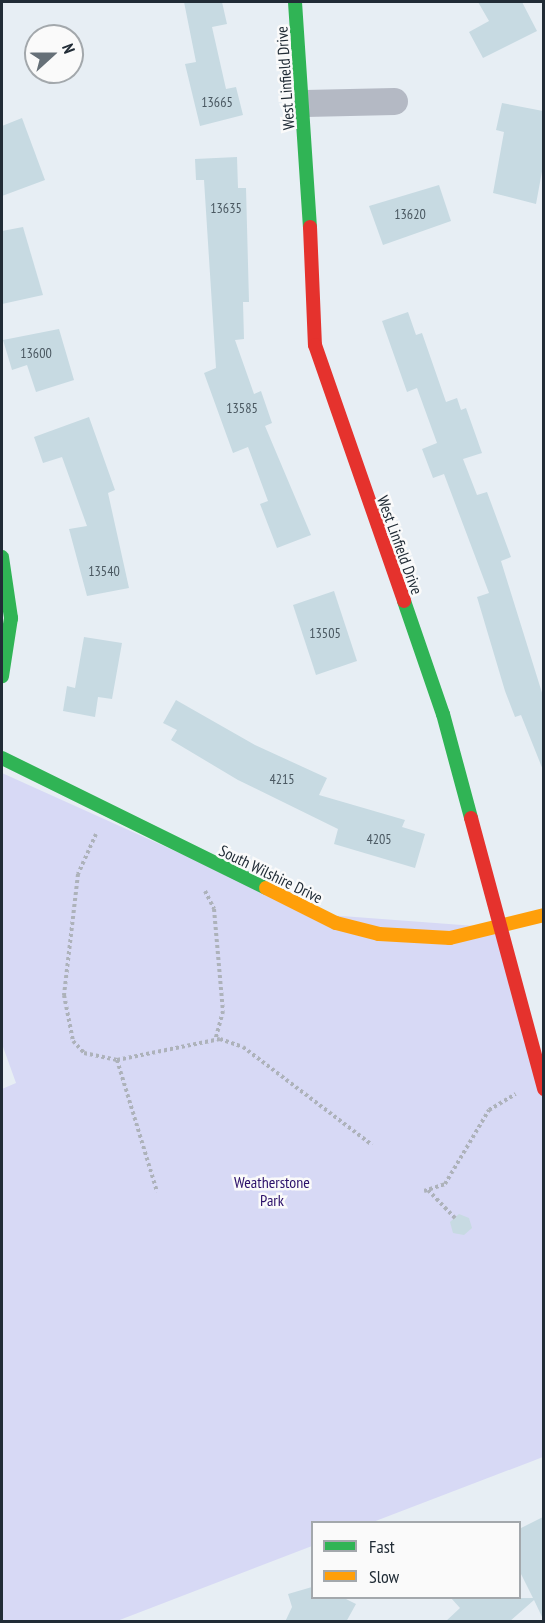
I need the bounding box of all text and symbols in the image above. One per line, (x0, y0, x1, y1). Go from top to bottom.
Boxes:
north arrow (24, 24, 84, 84)
street label: West Linfield Drive (272, 26, 298, 130)
text: N (58, 41, 80, 56)
house number: 13665 (201, 94, 233, 110)
house number: 13635 (210, 200, 242, 216)
house number: 13620 (394, 206, 426, 222)
house number: 13600 (20, 345, 52, 361)
house number: 13585 (226, 400, 258, 416)
street label: West Linfield Drive (373, 493, 427, 597)
house number: 13540 (88, 563, 120, 579)
house number: 13505 (309, 625, 341, 641)
house number: 4215 (269, 771, 295, 787)
house number: 4205 (366, 831, 392, 847)
street label: South Wilshire Drive (216, 841, 326, 907)
park label: Weatherstone Park (234, 1172, 310, 1210)
legend (311, 1521, 521, 1599)
text: Fast (369, 1535, 395, 1558)
text: Slow (369, 1565, 399, 1588)

